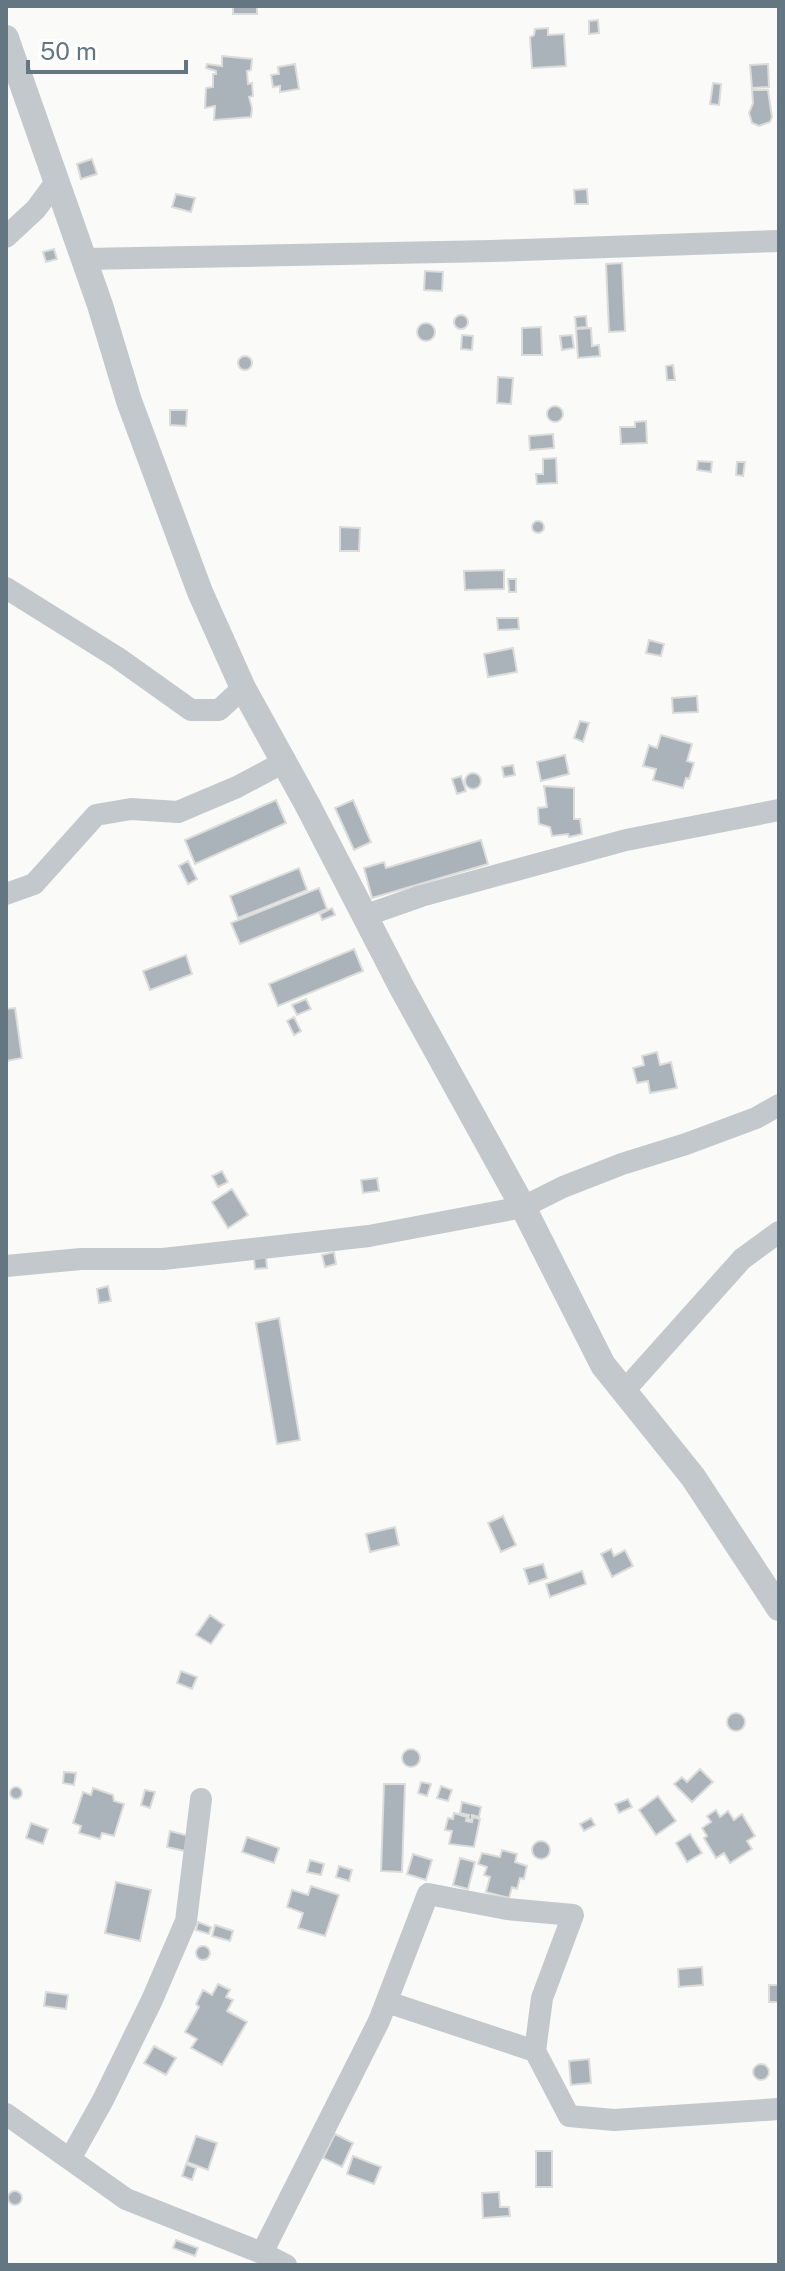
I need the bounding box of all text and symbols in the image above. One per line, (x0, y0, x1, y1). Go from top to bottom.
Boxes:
scale bar (28, 24, 186, 74)
text: 50 m (40, 37, 97, 65)

